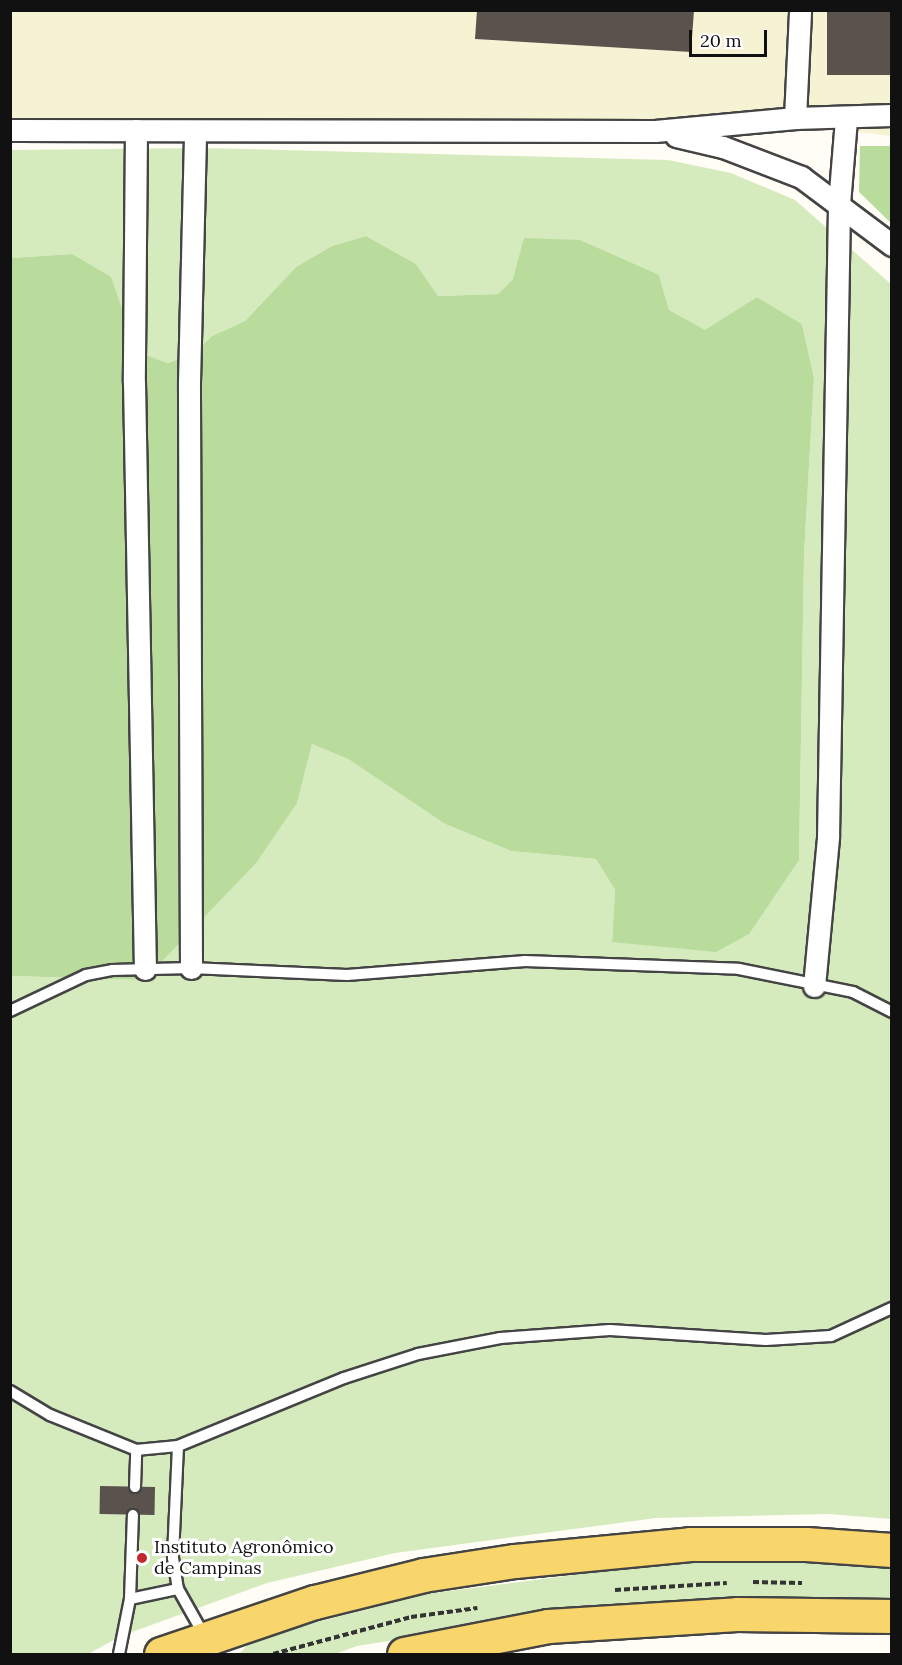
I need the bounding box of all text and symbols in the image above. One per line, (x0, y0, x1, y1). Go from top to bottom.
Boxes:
scale bar (692, 18, 770, 56)
text: 20 m (700, 29, 742, 52)
place label: Instituto Agronômico de Campinas (154, 1537, 333, 1580)
marker: Instituto Agronômico de Campinas (135, 1551, 149, 1565)

